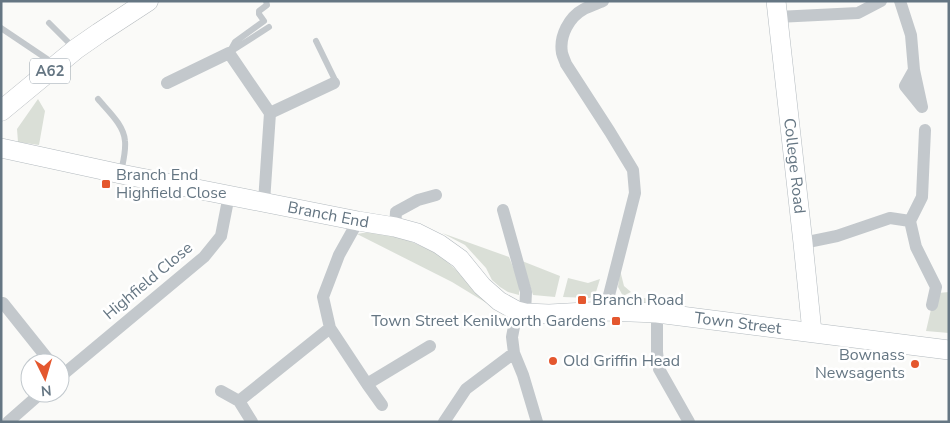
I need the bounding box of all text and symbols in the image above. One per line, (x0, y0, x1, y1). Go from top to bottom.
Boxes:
road number: A62 (30, 58, 70, 84)
street label: College Road (778, 117, 811, 215)
place label: Branch End Highfield Close (116, 164, 226, 204)
marker: Branch End Highfield Close (100, 178, 112, 190)
street label: Branch End (286, 196, 370, 234)
street label: Highfield Close (99, 237, 197, 325)
place label: Branch Road (592, 289, 684, 311)
marker: Branch Road (576, 294, 588, 306)
street label: Town Street (693, 307, 783, 340)
place label: Town Street Kenilworth Gardens (371, 310, 606, 332)
marker: Town Street Kenilworth Gardens (610, 315, 622, 327)
place label: Bownass Newsagents (815, 344, 905, 384)
place label: Old Griffin Head (563, 350, 680, 372)
north arrow (20, 353, 70, 403)
marker: Old Griffin Head (547, 355, 559, 367)
marker: Bownass Newsagents (909, 358, 921, 370)
text: N (40, 381, 52, 400)

